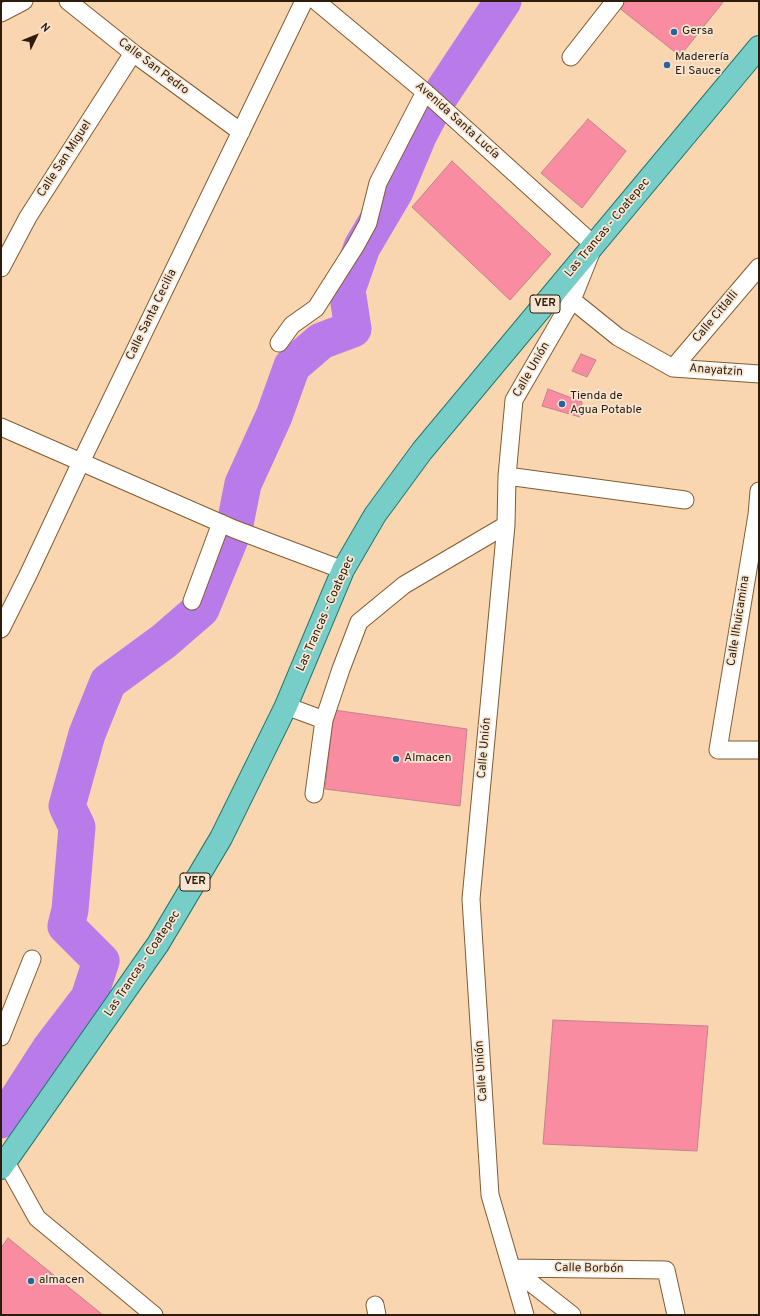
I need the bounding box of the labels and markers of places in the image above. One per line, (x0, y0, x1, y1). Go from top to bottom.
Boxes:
place label: Gersa (682, 25, 713, 39)
marker: Gersa (669, 27, 679, 37)
place label: Maderería El Sauce (675, 51, 729, 79)
marker: Maderería El Sauce (662, 60, 672, 70)
place label: Tienda de Agua Potable (570, 390, 642, 418)
marker: Tienda de Agua Potable (557, 399, 567, 409)
place label: Almacen (404, 752, 451, 766)
marker: Almacen (391, 754, 401, 764)
place label: almacen (39, 1274, 85, 1288)
marker: almacen (26, 1276, 36, 1286)

